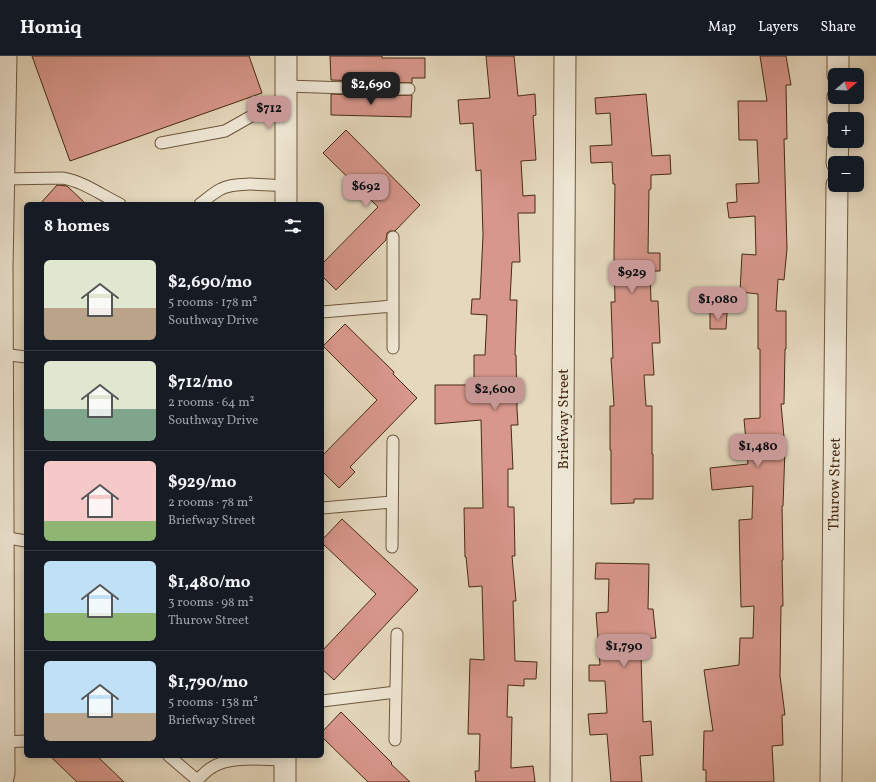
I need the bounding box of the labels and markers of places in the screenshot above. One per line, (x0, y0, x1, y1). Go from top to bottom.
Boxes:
pin: $2,690 (338, 72, 404, 106)
pin: $712 (245, 96, 293, 130)
pin: $692 (342, 174, 390, 208)
pin: $929 (608, 260, 656, 294)
pin: $1,080 (685, 287, 751, 321)
pin: $2,600 (462, 377, 528, 411)
pin: $1,480 (725, 434, 791, 468)
pin: $1,790 (591, 634, 657, 668)

